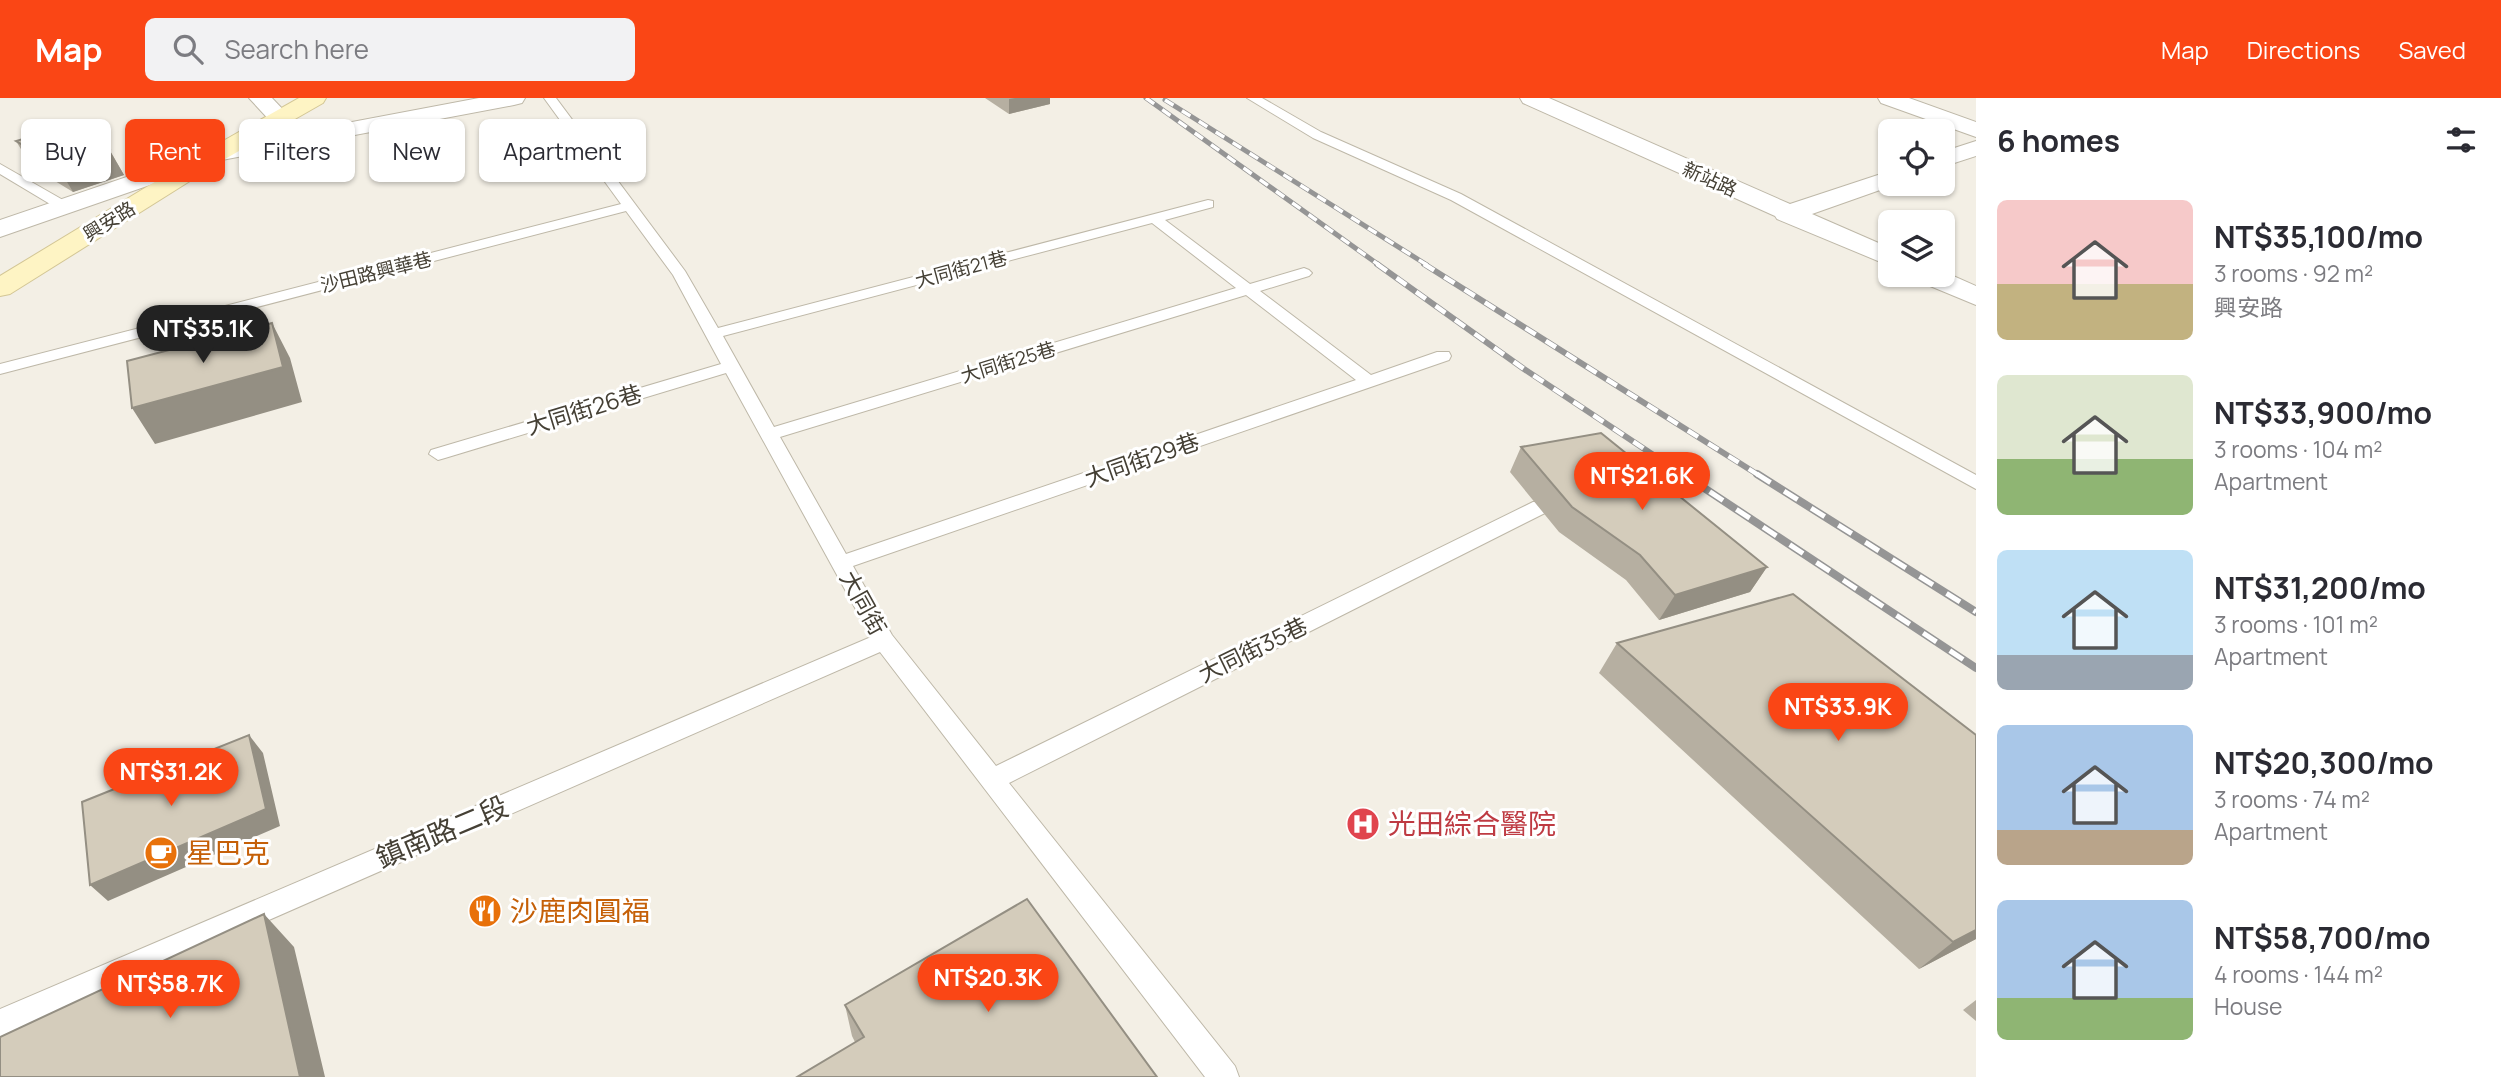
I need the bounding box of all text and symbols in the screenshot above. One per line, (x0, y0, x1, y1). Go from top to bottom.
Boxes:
search box (145, 18, 635, 81)
text: Map (35, 27, 103, 72)
icon: search (169, 30, 207, 68)
text: Search here (225, 31, 369, 67)
text: Map (2161, 33, 2209, 66)
text: Directions (2247, 33, 2360, 66)
text: Saved (2398, 33, 2466, 66)
chip: Buy (21, 119, 111, 182)
chip: Rent (125, 119, 225, 182)
chip: Filters (239, 119, 355, 182)
chip: New (369, 119, 465, 182)
chip: Apartment (479, 119, 646, 182)
map controls (1878, 119, 1955, 287)
button: locate (1878, 119, 1955, 196)
text: 6 homes (1997, 120, 2120, 161)
icon: filters (2442, 121, 2480, 159)
street label: 新站路 (1679, 156, 1741, 202)
street label: 興安路 (78, 195, 140, 247)
button: layers (1878, 210, 1955, 287)
text: NT$35,100/mo (2214, 216, 2423, 257)
icon: home (2053, 228, 2137, 312)
street label: 大同街21巷 (912, 244, 1010, 294)
street label: 沙田路興華巷 (318, 246, 434, 298)
text: 3 rooms · 92 m² (2214, 257, 2373, 289)
text: 興安路 (2214, 291, 2283, 323)
pin: NT$35.1K (131, 306, 275, 365)
text: NT$35.1K (153, 312, 253, 344)
street label: 大同街25巷 (957, 335, 1059, 389)
street label: 大同街26巷 (522, 376, 645, 442)
text: NT$33,900/mo (2214, 392, 2432, 433)
icon: home (2053, 403, 2137, 487)
street label: 大同街29巷 (1080, 424, 1203, 494)
text: 3 rooms · 104 m² (2214, 433, 2382, 465)
pin: NT$21.6K (1570, 452, 1714, 512)
text: NT$21.6K (1590, 459, 1694, 491)
text: Apartment (2214, 465, 2328, 497)
street label: 大同街 (833, 565, 895, 640)
text: NT$31,200/mo (2214, 567, 2426, 608)
icon: home (2053, 578, 2137, 662)
text: 3 rooms · 101 m² (2214, 608, 2378, 640)
street label: 大同街35巷 (1193, 609, 1313, 689)
text: Apartment (2214, 640, 2328, 672)
pin: NT$33.9K (1766, 684, 1910, 743)
text: NT$33.9K (1784, 690, 1892, 722)
text: NT$20,300/mo (2214, 742, 2434, 783)
pin: NT$31.2K (99, 748, 243, 808)
icon: home (2053, 753, 2137, 837)
text: NT$31.2K (120, 755, 223, 787)
text: 3 rooms · 74 m² (2214, 783, 2370, 815)
street label: 鎮南路二段 (370, 786, 513, 876)
place label: 光田綜合醫院 (1388, 804, 1556, 842)
hospital icon: 光田綜合醫院 (1344, 805, 1382, 843)
text: Apartment (2214, 815, 2328, 847)
place label: 星巴克 (186, 833, 270, 871)
cafe icon: 星巴克 (142, 834, 180, 872)
place label: 沙鹿肉圓福 (510, 891, 650, 929)
restaurant icon: 沙鹿肉圓福 (466, 892, 504, 930)
text: NT$58,700/mo (2214, 917, 2430, 958)
icon: home (2053, 928, 2137, 1012)
pin: NT$20.3K (916, 954, 1060, 1014)
text: 4 rooms · 144 m² (2214, 958, 2383, 990)
pin: NT$58.7K (98, 960, 242, 1020)
text: NT$20.3K (934, 961, 1042, 993)
text: NT$58.7K (117, 967, 223, 999)
text: House (2214, 990, 2283, 1022)

